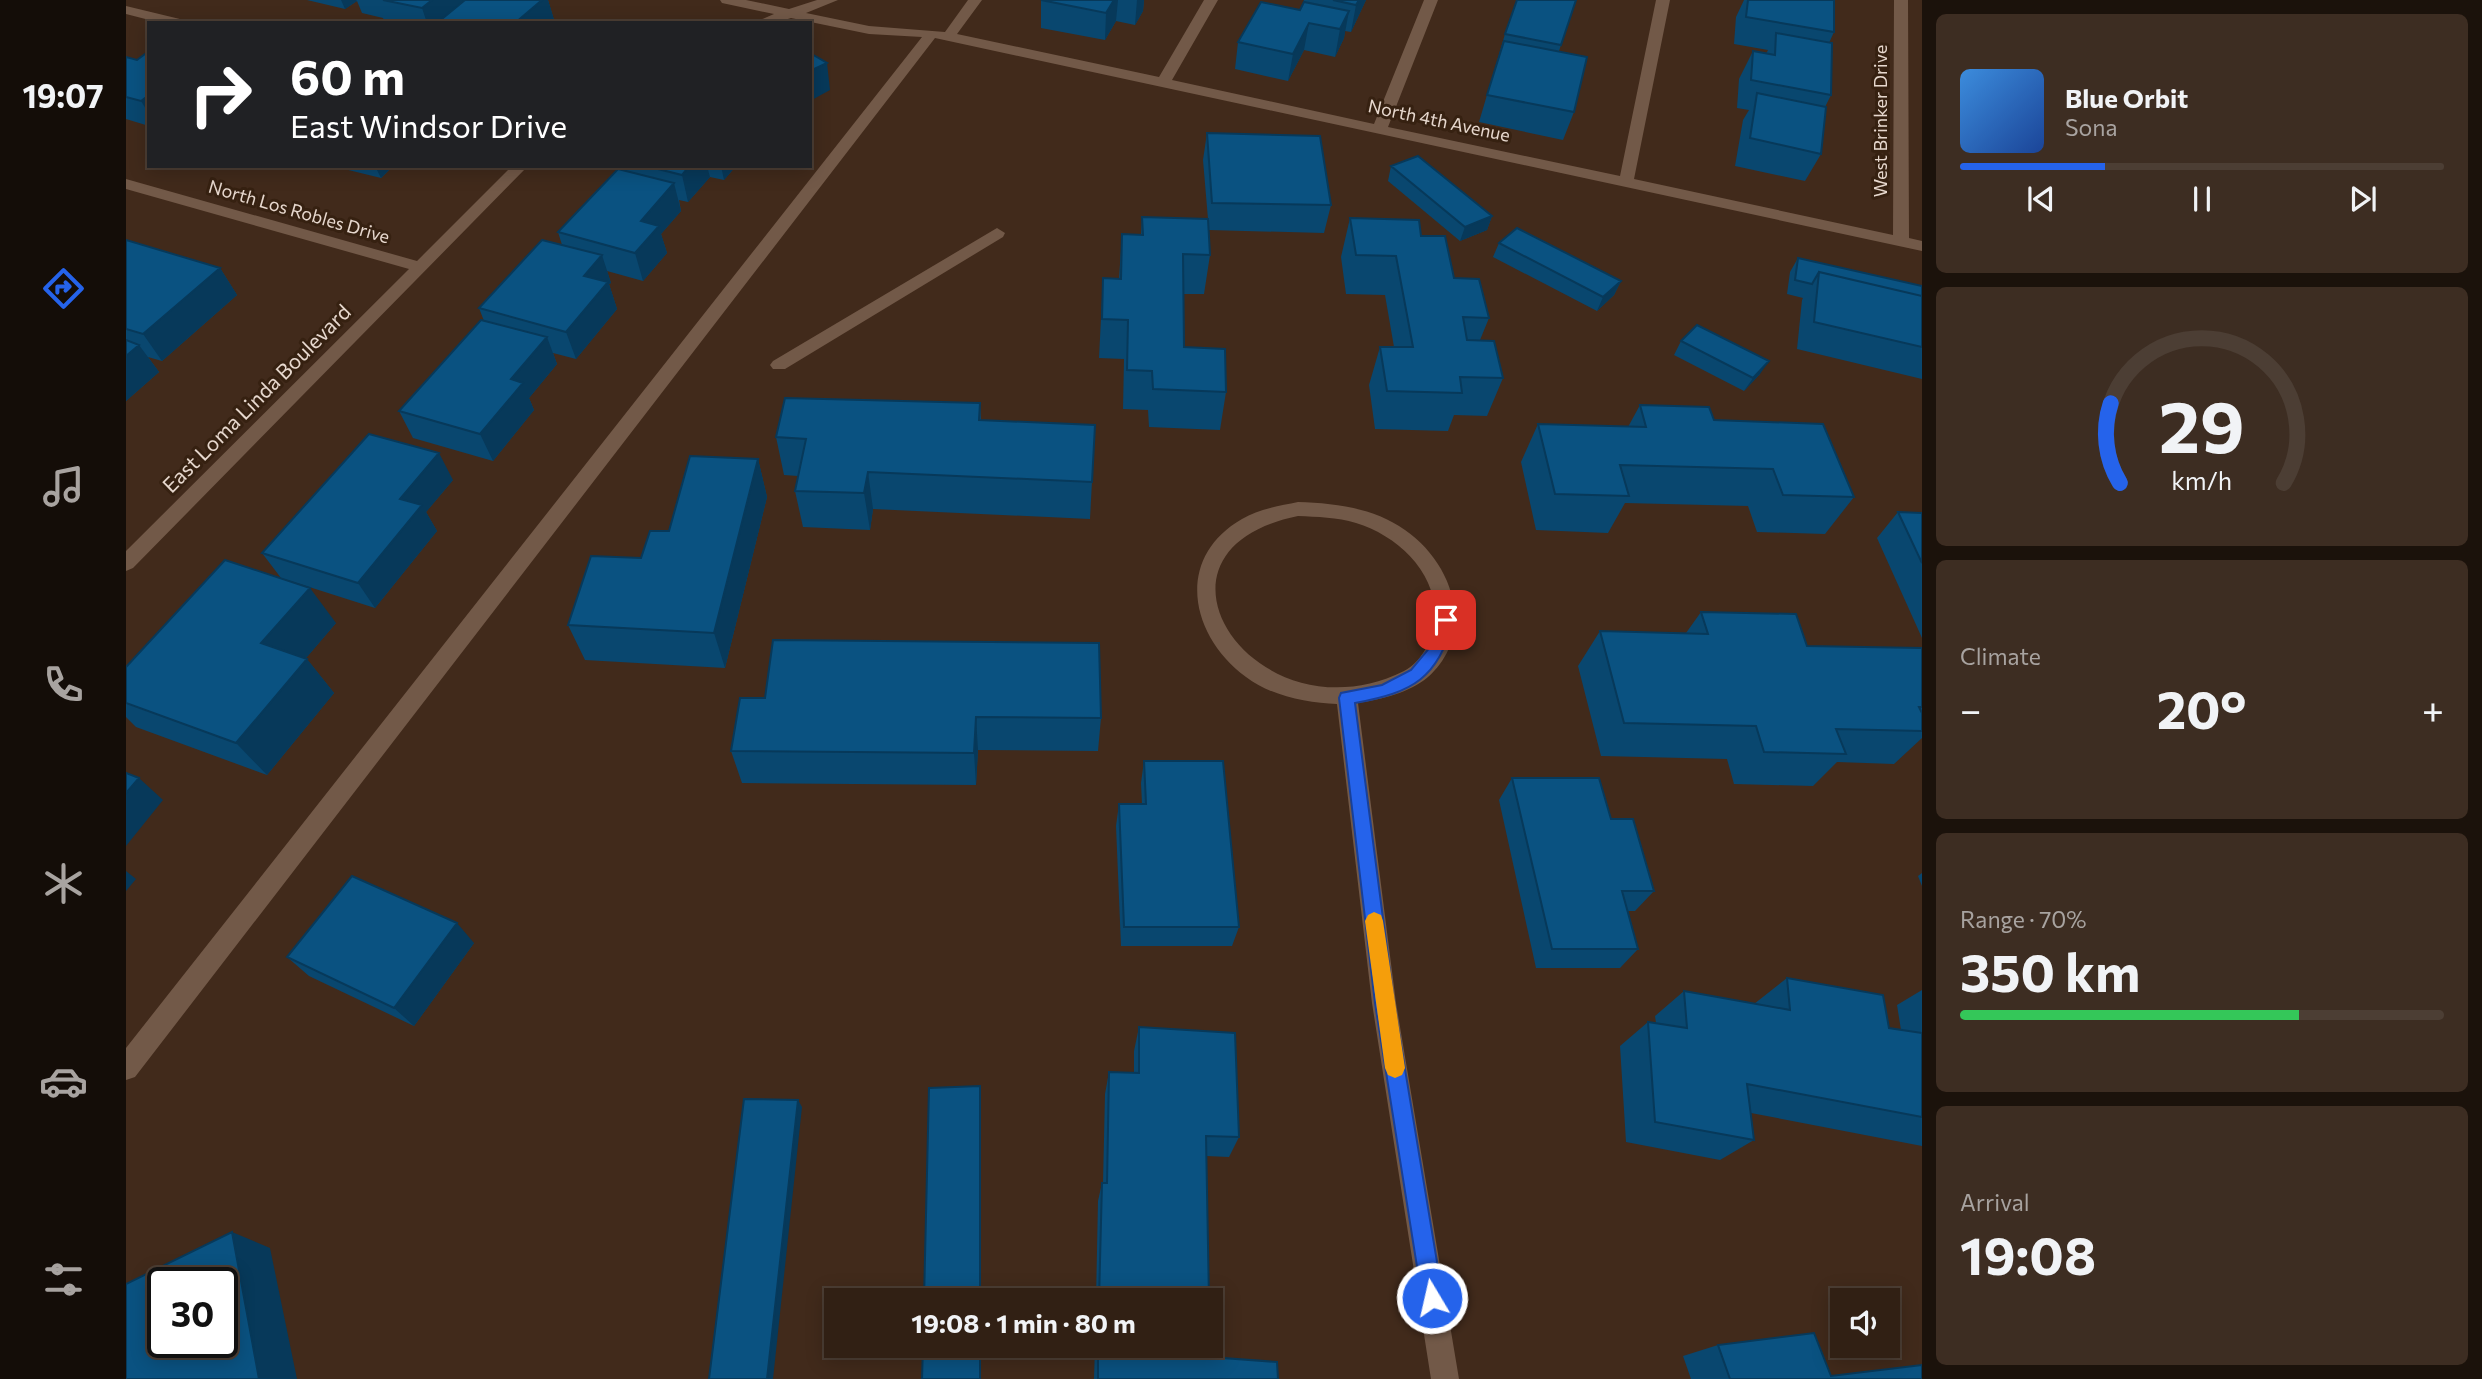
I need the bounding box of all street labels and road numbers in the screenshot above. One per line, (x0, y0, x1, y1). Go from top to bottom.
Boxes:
street label: West Brinker Drive (1869, 45, 1891, 197)
street label: North 4th Avenue (1366, 94, 1512, 146)
street label: North Los Robles Drive (206, 175, 392, 247)
street label: East Loma Linda Boulevard (157, 299, 355, 497)

